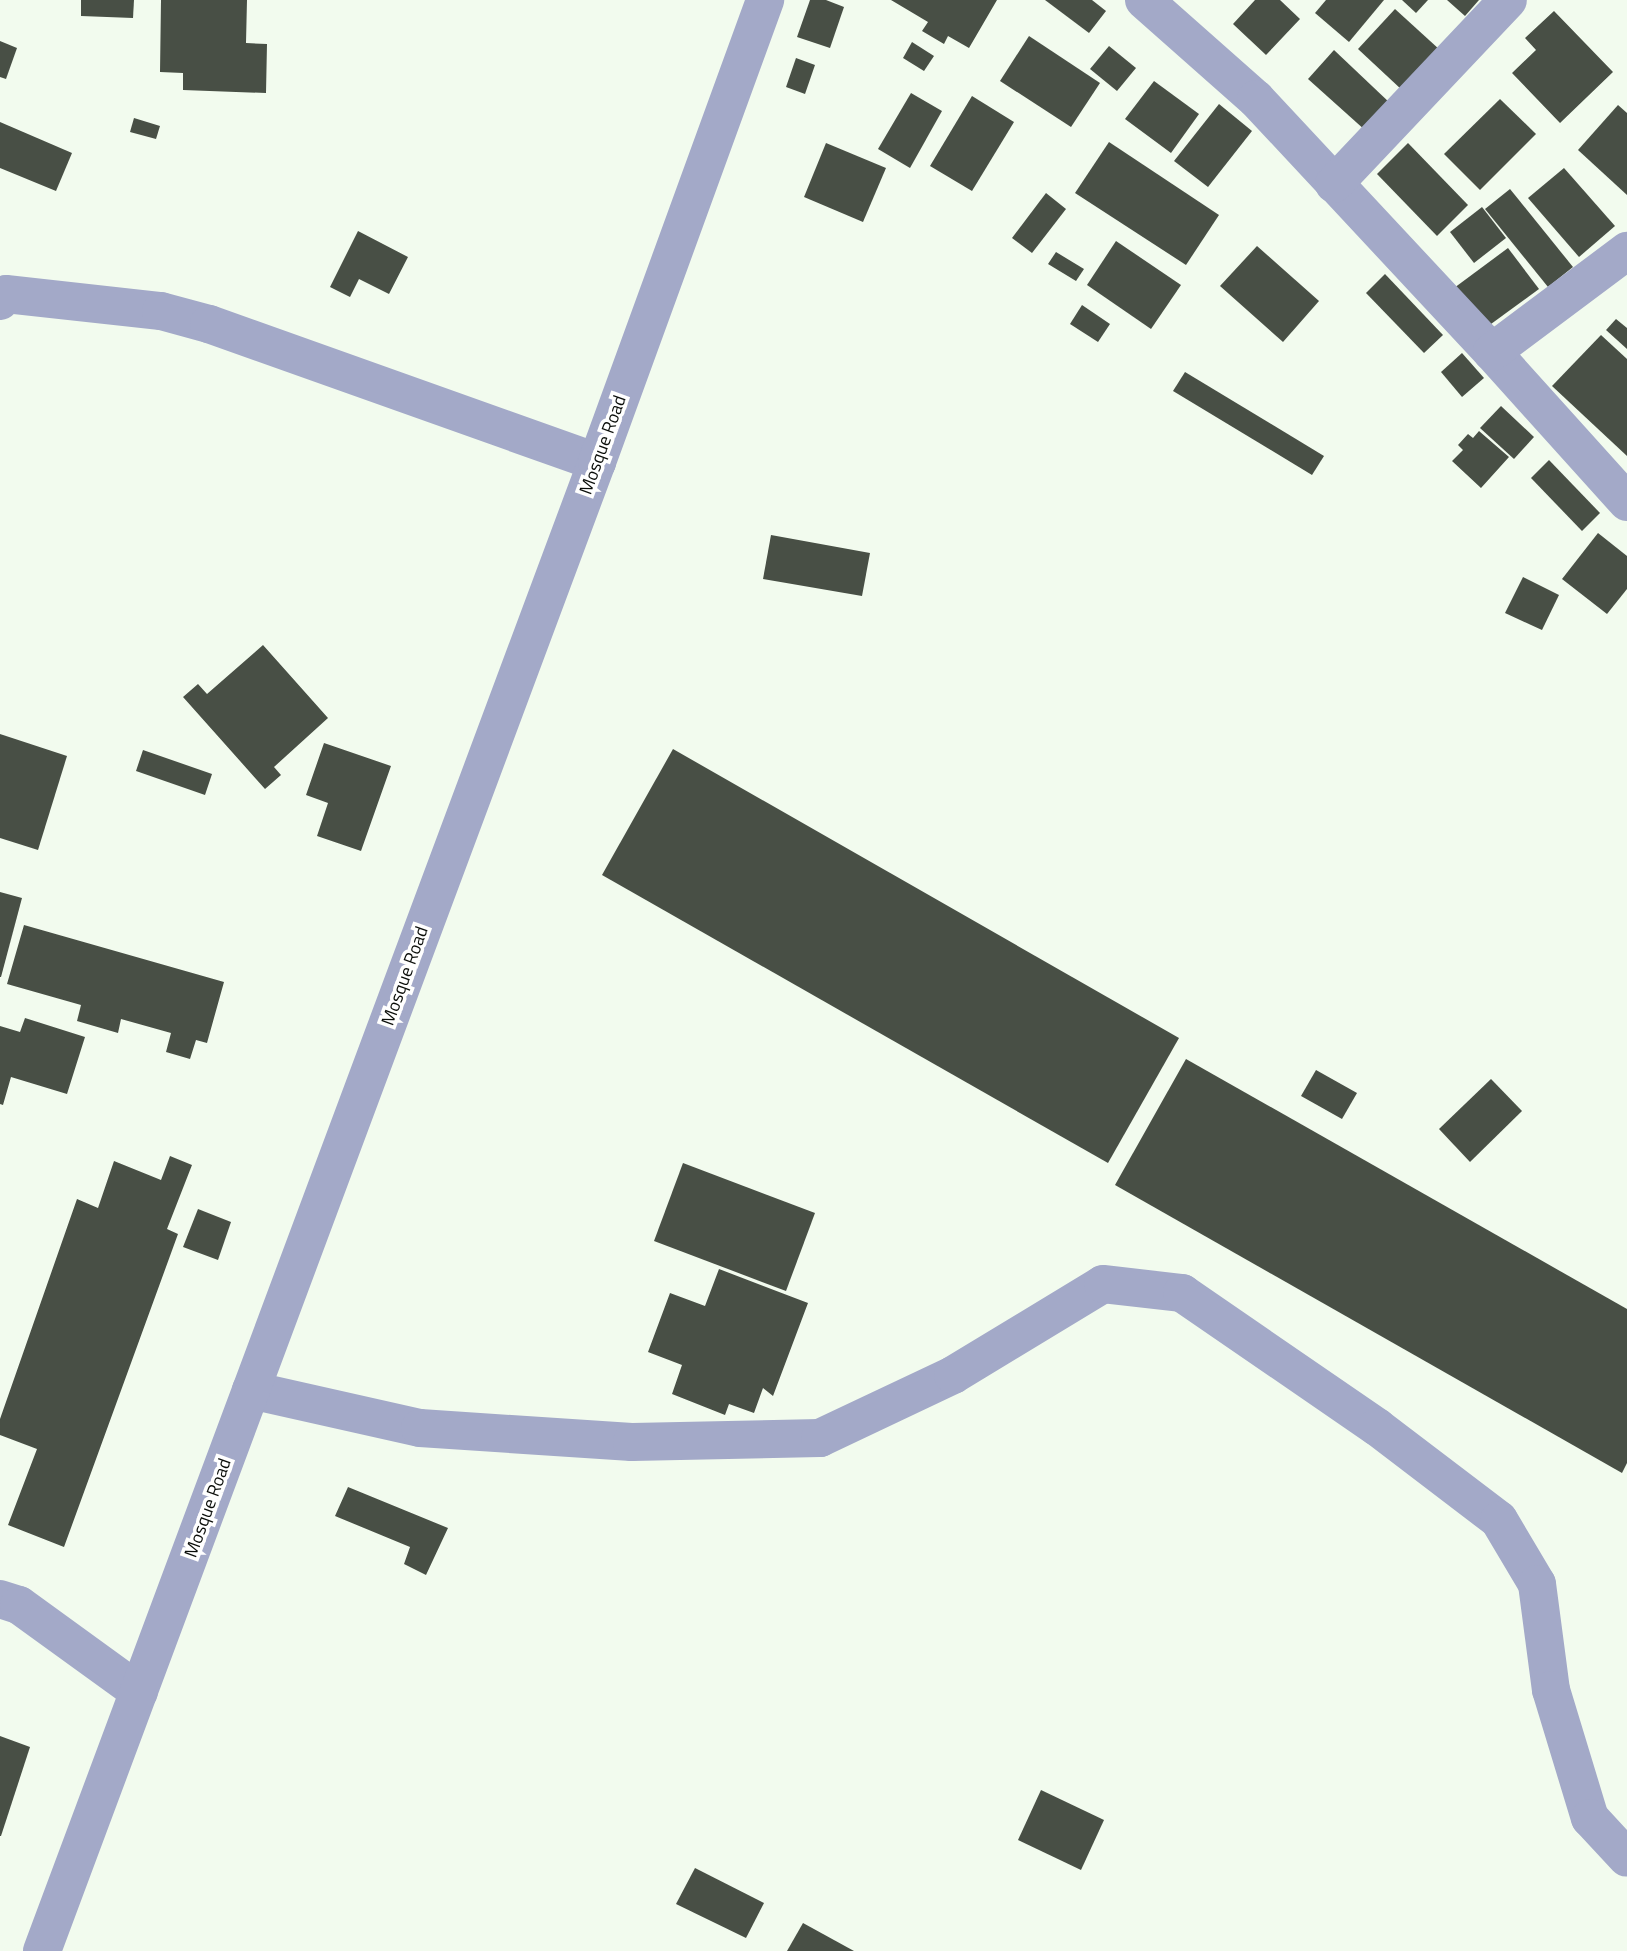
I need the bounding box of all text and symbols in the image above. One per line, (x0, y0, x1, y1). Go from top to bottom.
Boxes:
street label: Mosque Road (575, 392, 631, 498)
street label: Mosque Road (377, 923, 433, 1029)
street label: Mosque Road (180, 1455, 236, 1561)

